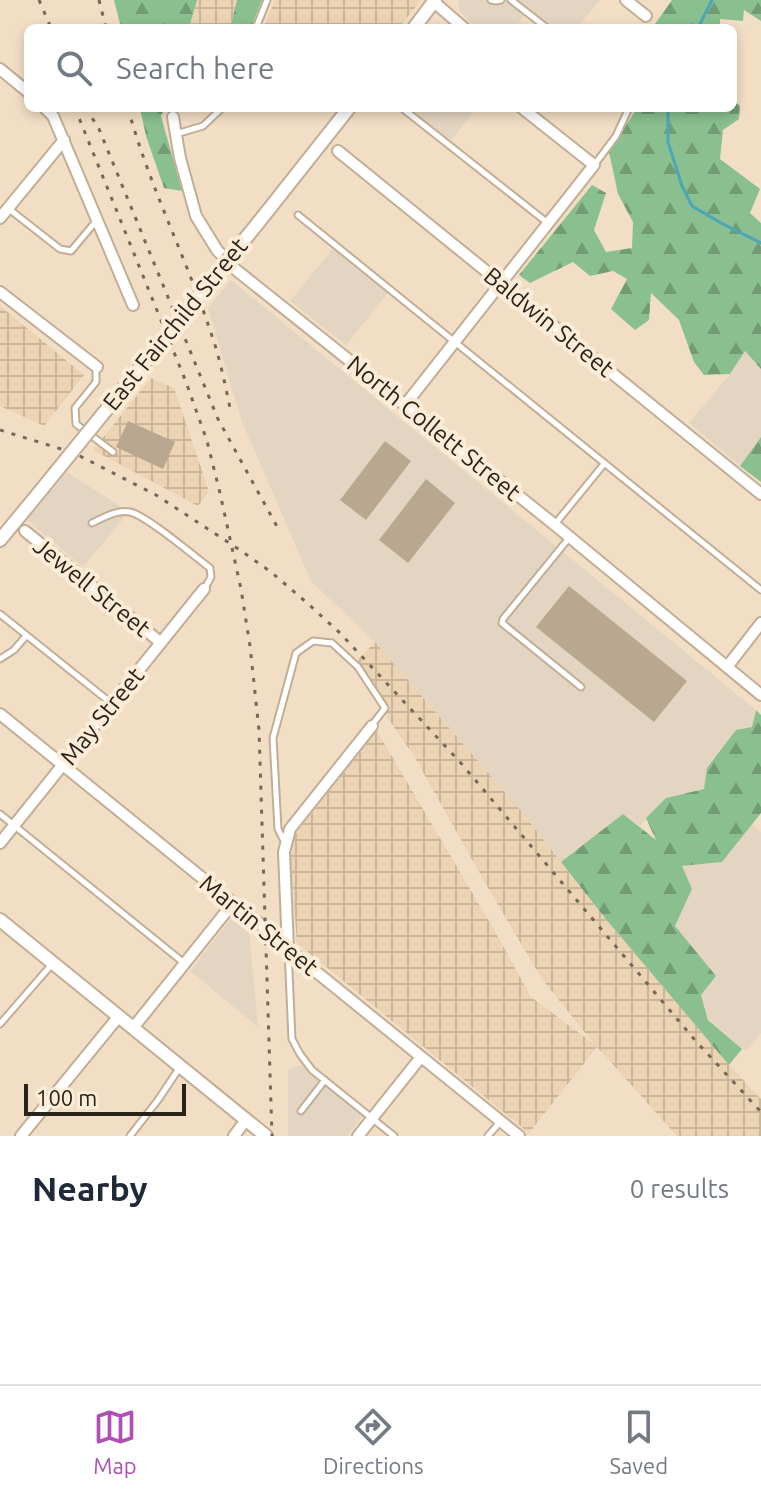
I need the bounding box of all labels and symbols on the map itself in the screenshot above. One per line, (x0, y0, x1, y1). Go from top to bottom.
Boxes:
street label: East Fairchild Street (97, 232, 253, 415)
street label: Baldwin Street (479, 262, 620, 383)
street label: North Collett Street (342, 350, 526, 506)
street label: Jewell Street (28, 532, 156, 643)
street label: May Street (55, 662, 150, 770)
street label: Martin Street (195, 869, 324, 981)
scale bar (24, 1080, 186, 1116)

